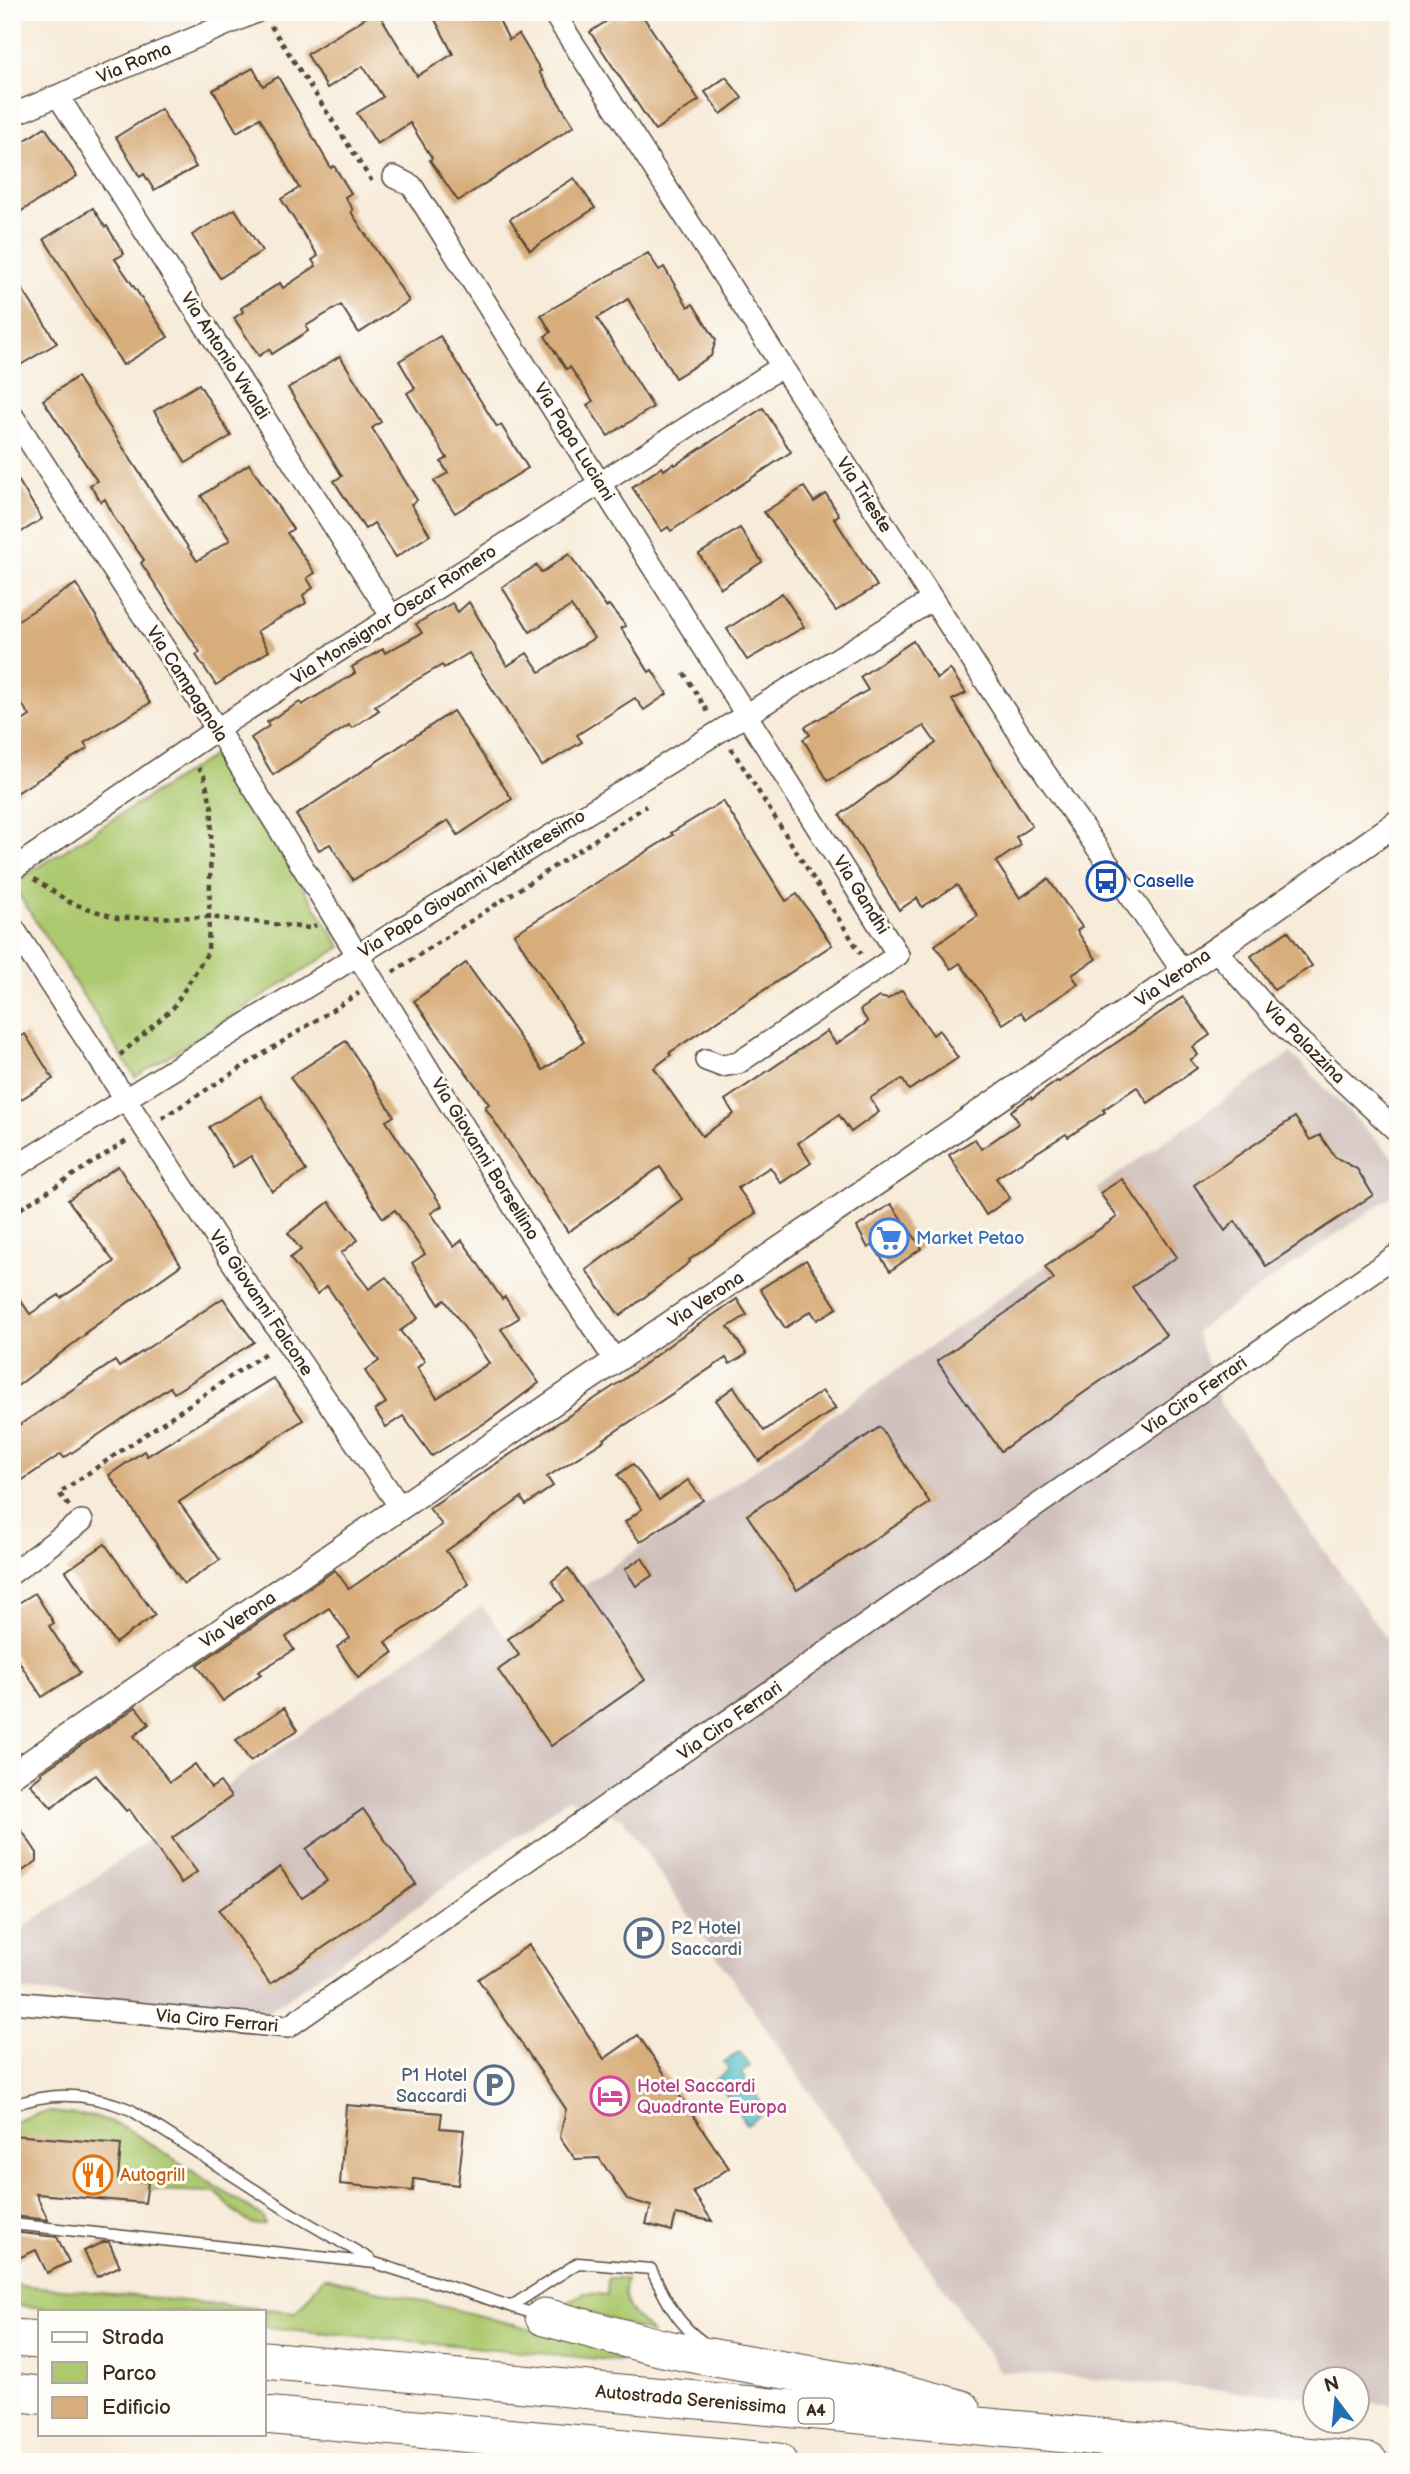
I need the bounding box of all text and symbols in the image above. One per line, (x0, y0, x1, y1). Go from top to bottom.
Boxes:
street label: Via Roma (94, 38, 174, 88)
street label: Via Antonio Vivaldi (176, 288, 274, 424)
street label: Via Papa Luciani (529, 379, 619, 505)
street label: Via Trieste (832, 453, 896, 537)
street label: Via Monsignor Oscar Romero (288, 541, 500, 689)
street label: Via Campagnola (142, 622, 232, 746)
street label: Via Papa Giovanni Ventitreesimo (355, 805, 589, 963)
street label: Via Gandhi (829, 852, 893, 938)
bus stop icon: Caselle (1085, 860, 1127, 902)
place label: Caselle (1133, 871, 1194, 892)
street label: Via Verona (1131, 944, 1215, 1012)
street label: Via Palazzina (1259, 998, 1349, 1088)
street label: Via Giovanni Borsellino (426, 1074, 544, 1244)
supermarket icon: Market Petao (868, 1217, 910, 1259)
street label: Via Giovanni Falcone (204, 1226, 318, 1380)
place label: Market Petao (916, 1228, 1024, 1249)
street label: Via Verona (664, 1267, 748, 1333)
street label: Via Ciro Ferrari (1139, 1352, 1251, 1440)
street label: Via Verona (196, 1587, 280, 1653)
street label: Via Ciro Ferrari (674, 1677, 786, 1765)
parking icon: P2 Hotel Saccardi (623, 1917, 665, 1959)
place label: P2 Hotel Saccardi (671, 1918, 742, 1960)
street label: Via Ciro Ferrari (155, 2005, 279, 2037)
parking icon: P1 Hotel Saccardi (473, 2064, 515, 2106)
place label: P1 Hotel Saccardi (396, 2065, 467, 2107)
hotel icon: Hotel Saccardi Quadrante Europa (589, 2075, 631, 2117)
place label: Hotel Saccardi Quadrante Europa (637, 2076, 787, 2118)
restaurant icon: Autogrill (72, 2154, 114, 2196)
place label: Autogrill (120, 2165, 185, 2186)
legend (38, 2310, 266, 2436)
text: Strada (102, 2325, 164, 2350)
text: Parco (102, 2361, 157, 2386)
north arrow (1302, 2366, 1372, 2436)
text: N (1322, 2372, 1342, 2398)
street label: Autostrada Serenissima (595, 2381, 787, 2419)
text: Edificio (102, 2395, 171, 2420)
road number: A4 (798, 2398, 834, 2424)

